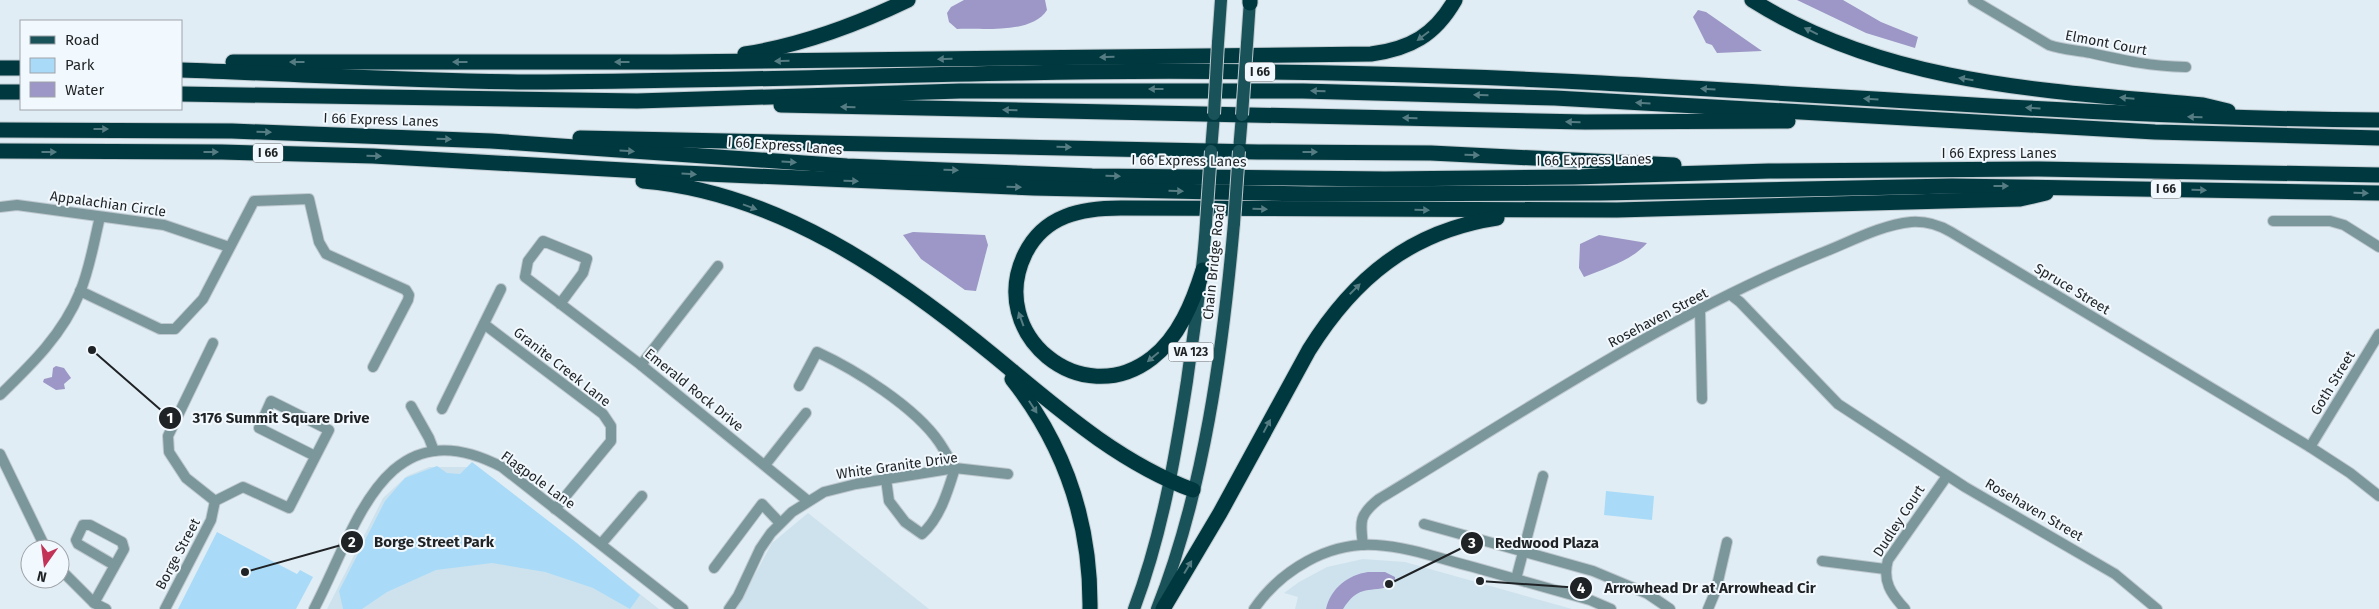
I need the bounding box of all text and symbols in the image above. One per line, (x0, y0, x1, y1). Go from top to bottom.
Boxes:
legend (20, 20, 182, 110)
one-way arrow (1804, 27, 1818, 35)
street label: Elmont Court (2064, 27, 2149, 59)
text: Road (65, 31, 100, 49)
one-way arrow (1416, 31, 1430, 41)
one-way arrow (1099, 54, 1115, 62)
one-way arrow (937, 55, 953, 63)
text: Park (65, 56, 95, 74)
one-way arrow (774, 57, 790, 65)
one-way arrow (289, 58, 305, 66)
one-way arrow (452, 58, 468, 66)
one-way arrow (614, 58, 630, 66)
road number: I 66 (1245, 62, 1275, 82)
one-way arrow (1957, 75, 1973, 83)
text: Water (65, 81, 104, 99)
one-way arrow (1148, 85, 1164, 93)
one-way arrow (1700, 85, 1716, 93)
one-way arrow (1310, 87, 1326, 95)
one-way arrow (1473, 91, 1489, 99)
one-way arrow (1862, 94, 1878, 102)
one-way arrow (2119, 94, 2135, 102)
one-way arrow (1635, 99, 1651, 107)
one-way arrow (839, 103, 855, 111)
one-way arrow (2025, 104, 2041, 112)
one-way arrow (1002, 106, 1018, 114)
street label: I 66 Express Lanes (323, 109, 439, 131)
one-way arrow (2187, 112, 2203, 120)
one-way arrow (1402, 114, 1418, 122)
one-way arrow (1564, 117, 1580, 125)
one-way arrow (93, 125, 109, 133)
one-way arrow (256, 128, 272, 136)
street label: I 66 Express Lanes (727, 134, 843, 159)
one-way arrow (436, 135, 452, 143)
road number: I 66 (253, 144, 283, 162)
one-way arrow (1056, 144, 1072, 152)
street label: I 66 Express Lanes (1941, 145, 2057, 162)
one-way arrow (619, 147, 635, 155)
one-way arrow (41, 148, 57, 156)
one-way arrow (203, 148, 219, 156)
one-way arrow (1302, 148, 1318, 156)
street label: I 66 Express Lanes (1536, 150, 1652, 170)
street label: I 66 Express Lanes (1131, 151, 1247, 171)
one-way arrow (1465, 151, 1481, 159)
one-way arrow (366, 152, 382, 160)
one-way arrow (781, 159, 797, 167)
one-way arrow (943, 166, 959, 174)
one-way arrow (681, 170, 697, 178)
one-way arrow (1106, 172, 1122, 180)
one-way arrow (844, 177, 860, 185)
road number: I 66 (2151, 180, 2181, 198)
one-way arrow (1993, 183, 2009, 191)
one-way arrow (1006, 184, 1022, 192)
one-way arrow (2191, 186, 2207, 194)
street label: Appalachian Circle (49, 187, 167, 221)
one-way arrow (1168, 187, 1184, 195)
one-way arrow (2353, 189, 2369, 197)
one-way arrow (743, 203, 758, 211)
street label: Chain Bridge Road (1199, 203, 1229, 321)
one-way arrow (1252, 205, 1268, 213)
one-way arrow (1414, 206, 1430, 214)
street label: Spruce Street (2031, 260, 2114, 319)
one-way arrow (1349, 283, 1361, 295)
street label: Rosehaven Street (1605, 284, 1712, 351)
one-way arrow (1017, 311, 1025, 326)
street label: Granite Creek Lane (510, 324, 614, 410)
road number: VA 123 (1168, 342, 1214, 362)
street label: Emerald Rock Drive (641, 345, 747, 435)
street label: Goth Street (2307, 347, 2359, 418)
one-way arrow (1147, 351, 1160, 362)
one-way arrow (1028, 401, 1037, 414)
callout: 3176 Summit Square Drive (157, 403, 379, 433)
text: 1 (167, 409, 173, 427)
text: 3176 Summit Square Drive (192, 409, 369, 427)
one-way arrow (1263, 419, 1272, 432)
street label: Flagpole Lane (498, 447, 578, 513)
street label: White Granite Drive (835, 449, 959, 483)
street label: Rosehaven Street (1982, 475, 2087, 545)
street label: Dudley Court (1870, 481, 1929, 560)
street label: Borge Street (152, 515, 204, 593)
callout: Borge Street Park (339, 527, 505, 557)
callout: Redwood Plaza (1460, 528, 1609, 558)
text: 2 (348, 533, 356, 551)
text: Borge Street Park (374, 533, 495, 551)
text: 3 (1467, 534, 1476, 552)
text: Redwood Plaza (1495, 534, 1599, 552)
north arrow (20, 539, 70, 589)
one-way arrow (1183, 561, 1192, 574)
text: N (35, 567, 49, 586)
callout: Arrowhead Dr at Arrowhead Cir (1569, 573, 1826, 603)
text: 4 (1577, 579, 1586, 597)
text: Arrowhead Dr at Arrowhead Cir (1603, 579, 1817, 597)

